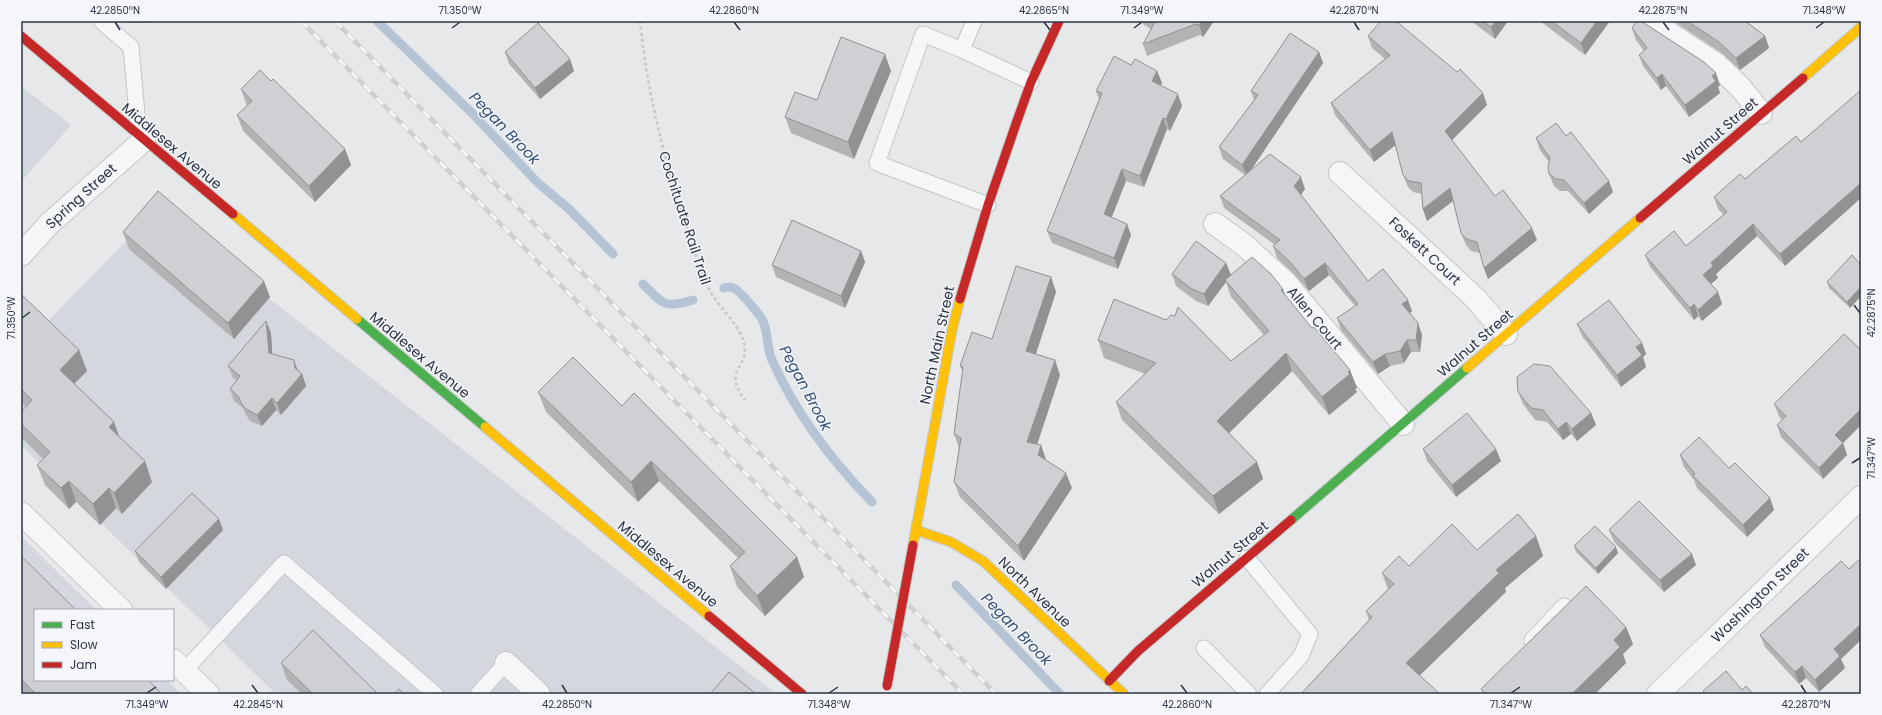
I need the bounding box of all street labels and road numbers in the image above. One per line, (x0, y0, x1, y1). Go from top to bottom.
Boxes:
street label: Walnut Street (1678, 93, 1762, 169)
street label: Middlesex Avenue (117, 98, 227, 194)
street label: Cochituate Rail Trail (654, 149, 716, 287)
street label: Spring Street (41, 159, 121, 233)
street label: Foskett Court (1384, 212, 1466, 290)
street label: Allen Court (1283, 282, 1347, 354)
street label: North Main Street (915, 284, 959, 406)
street label: Walnut Street (1433, 305, 1517, 381)
street label: Middlesex Avenue (365, 307, 475, 403)
street label: Middlesex Avenue (613, 516, 723, 612)
street label: Walnut Street (1187, 516, 1273, 592)
street label: Washington Street (1707, 543, 1813, 647)
street label: North Avenue (994, 552, 1076, 632)

